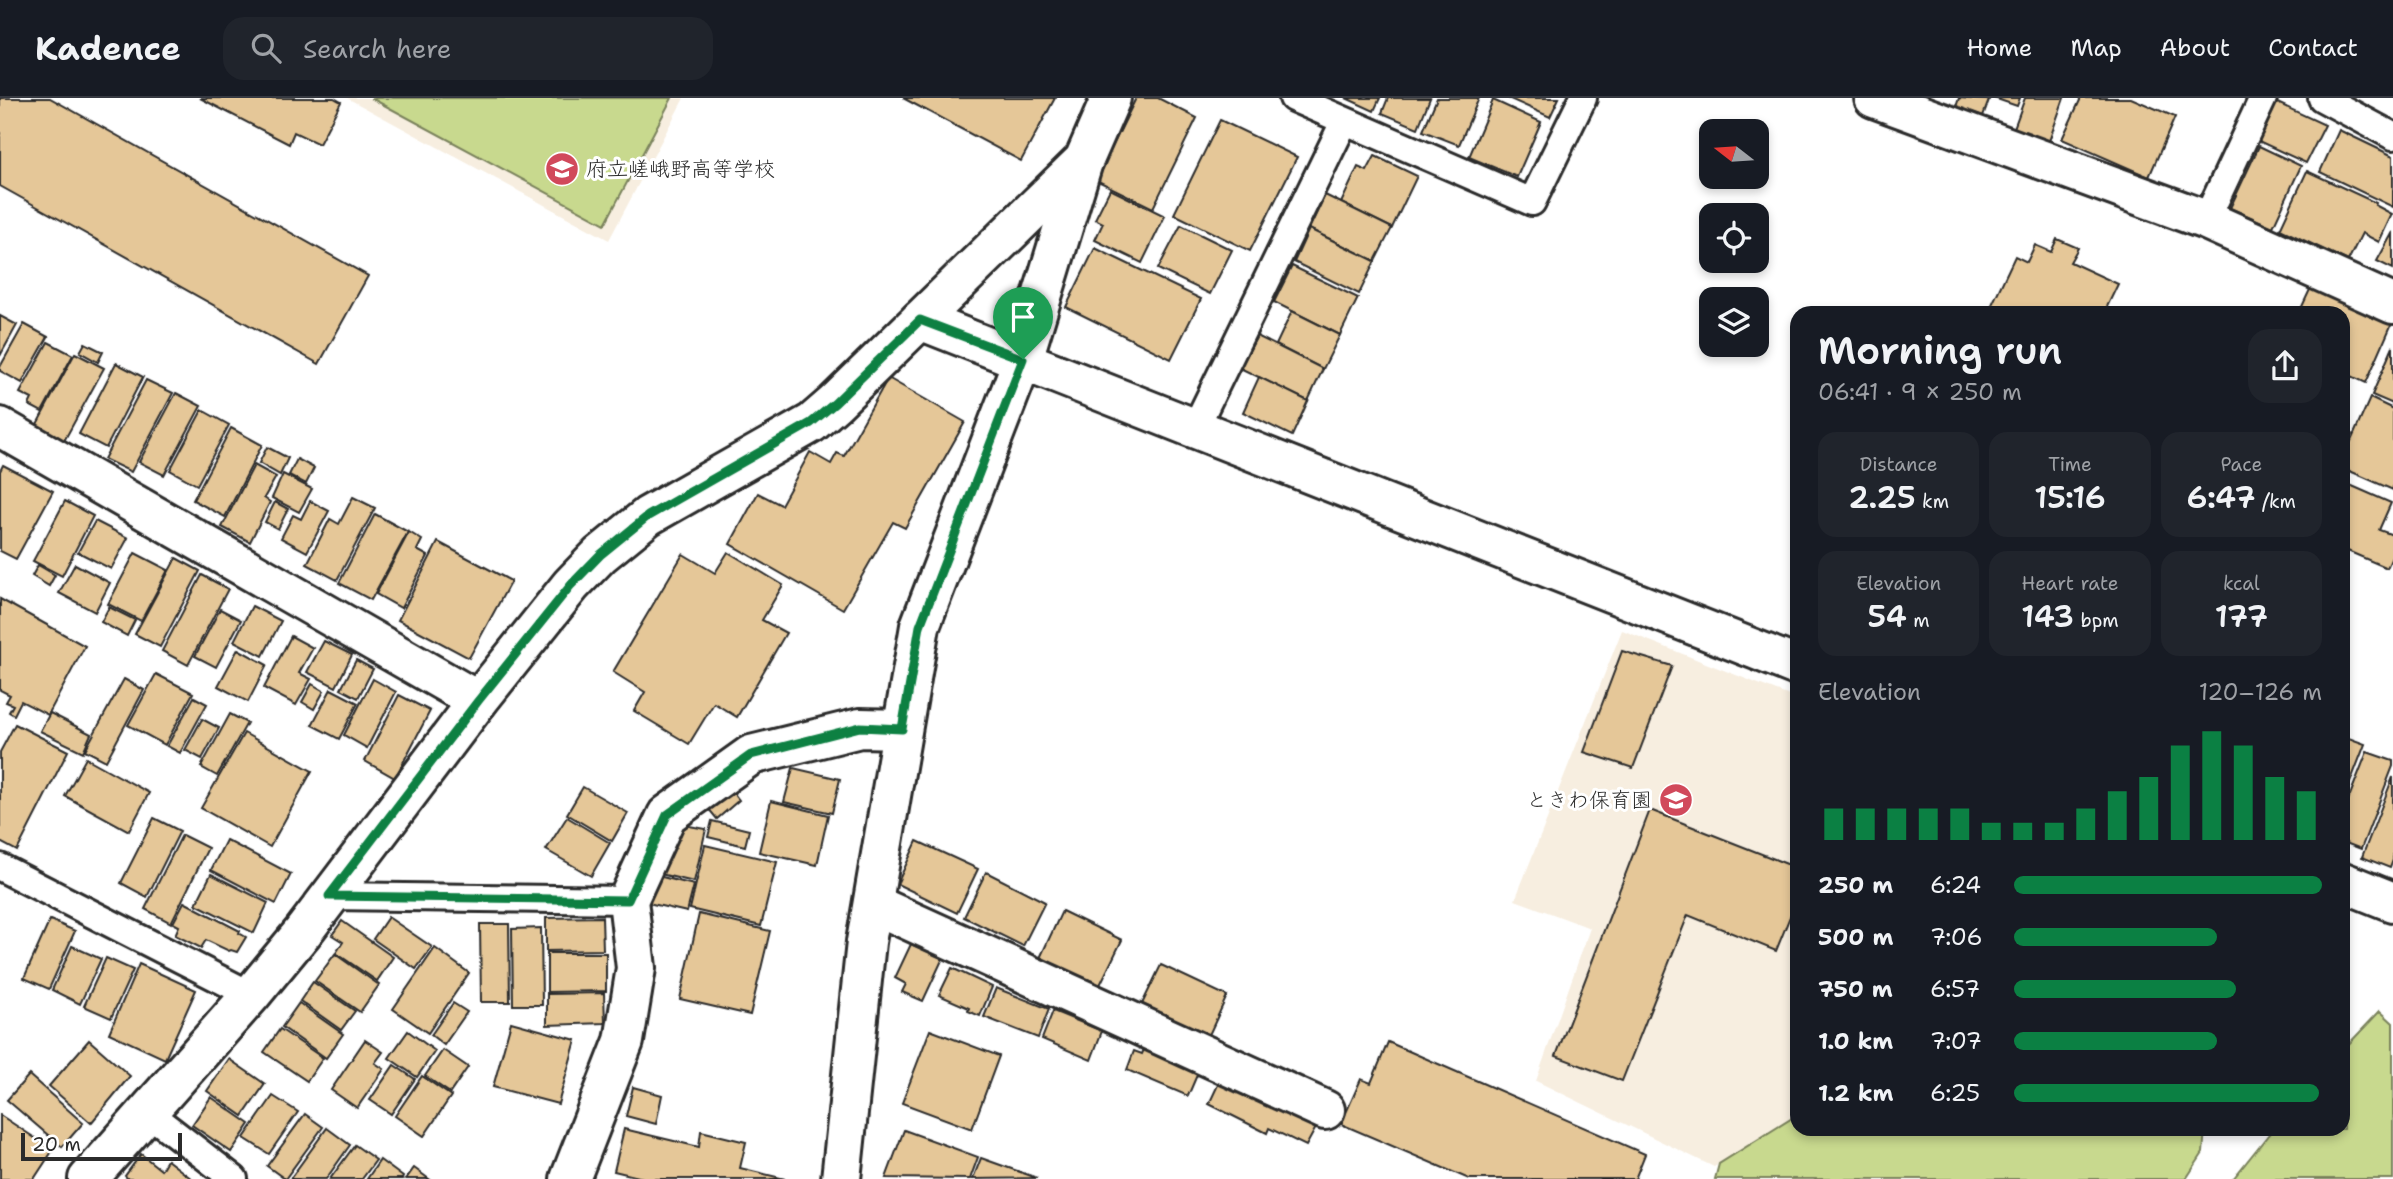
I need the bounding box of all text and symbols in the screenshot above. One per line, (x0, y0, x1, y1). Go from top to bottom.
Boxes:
search box (223, 17, 713, 80)
text: Kadence (35, 26, 181, 71)
icon: search (247, 29, 285, 67)
text: Search here (303, 31, 451, 66)
text: Home (1966, 32, 2032, 64)
text: Map (2070, 32, 2122, 64)
text: About (2160, 32, 2230, 64)
text: Contact (2268, 32, 2358, 64)
north arrow (1699, 119, 1769, 189)
map controls (1699, 119, 1769, 357)
school or university icon: 府立嵯峨野高等学校 (543, 150, 581, 188)
place label: 府立嵯峨野高等学校 (586, 155, 775, 183)
button: locate (1699, 203, 1769, 273)
pin (993, 287, 1053, 359)
button: layers (1699, 287, 1769, 357)
icon: arrive (1004, 298, 1042, 336)
text: Morning run (1818, 325, 2062, 376)
button: share (2248, 329, 2322, 403)
text: 06:41 · 9 × 250 m (1818, 377, 2022, 407)
text: Distance (1860, 452, 1938, 477)
text: Time (2048, 452, 2092, 477)
text: Pace (2220, 452, 2262, 477)
text: 2.25 (1848, 477, 1916, 518)
text: 15:16 (2034, 477, 2106, 518)
text: 6:47 (2187, 477, 2256, 518)
text: km (1916, 489, 1949, 514)
text: /km (2256, 489, 2296, 514)
text: Elevation (1856, 571, 1941, 596)
text: Heart rate (2022, 571, 2118, 596)
text: kcal (2223, 571, 2260, 596)
text: 54 (1868, 596, 1907, 637)
text: 143 (2021, 596, 2074, 637)
text: 177 (2215, 596, 2268, 637)
text: m (1907, 608, 1930, 633)
text: bpm (2074, 608, 2119, 633)
text: Elevation (1818, 677, 1921, 707)
text: 120–126 m (2199, 677, 2322, 707)
school or university icon: ときわ保育園 (1657, 781, 1695, 819)
place label: ときわ保育園 (1526, 786, 1652, 814)
text: 250 m (1818, 870, 1893, 900)
text: 6:24 (1930, 870, 1981, 900)
text: 500 m (1818, 922, 1893, 952)
text: 7:06 (1930, 922, 1983, 952)
text: 750 m (1818, 974, 1893, 1004)
text: 6:57 (1930, 974, 1980, 1004)
text: 1.0 km (1818, 1026, 1893, 1056)
text: 7:07 (1930, 1026, 1982, 1056)
text: 1.2 km (1818, 1078, 1894, 1108)
text: 6:25 (1930, 1078, 1980, 1108)
scale bar (21, 1130, 182, 1162)
text: 20 m (32, 1132, 81, 1157)

